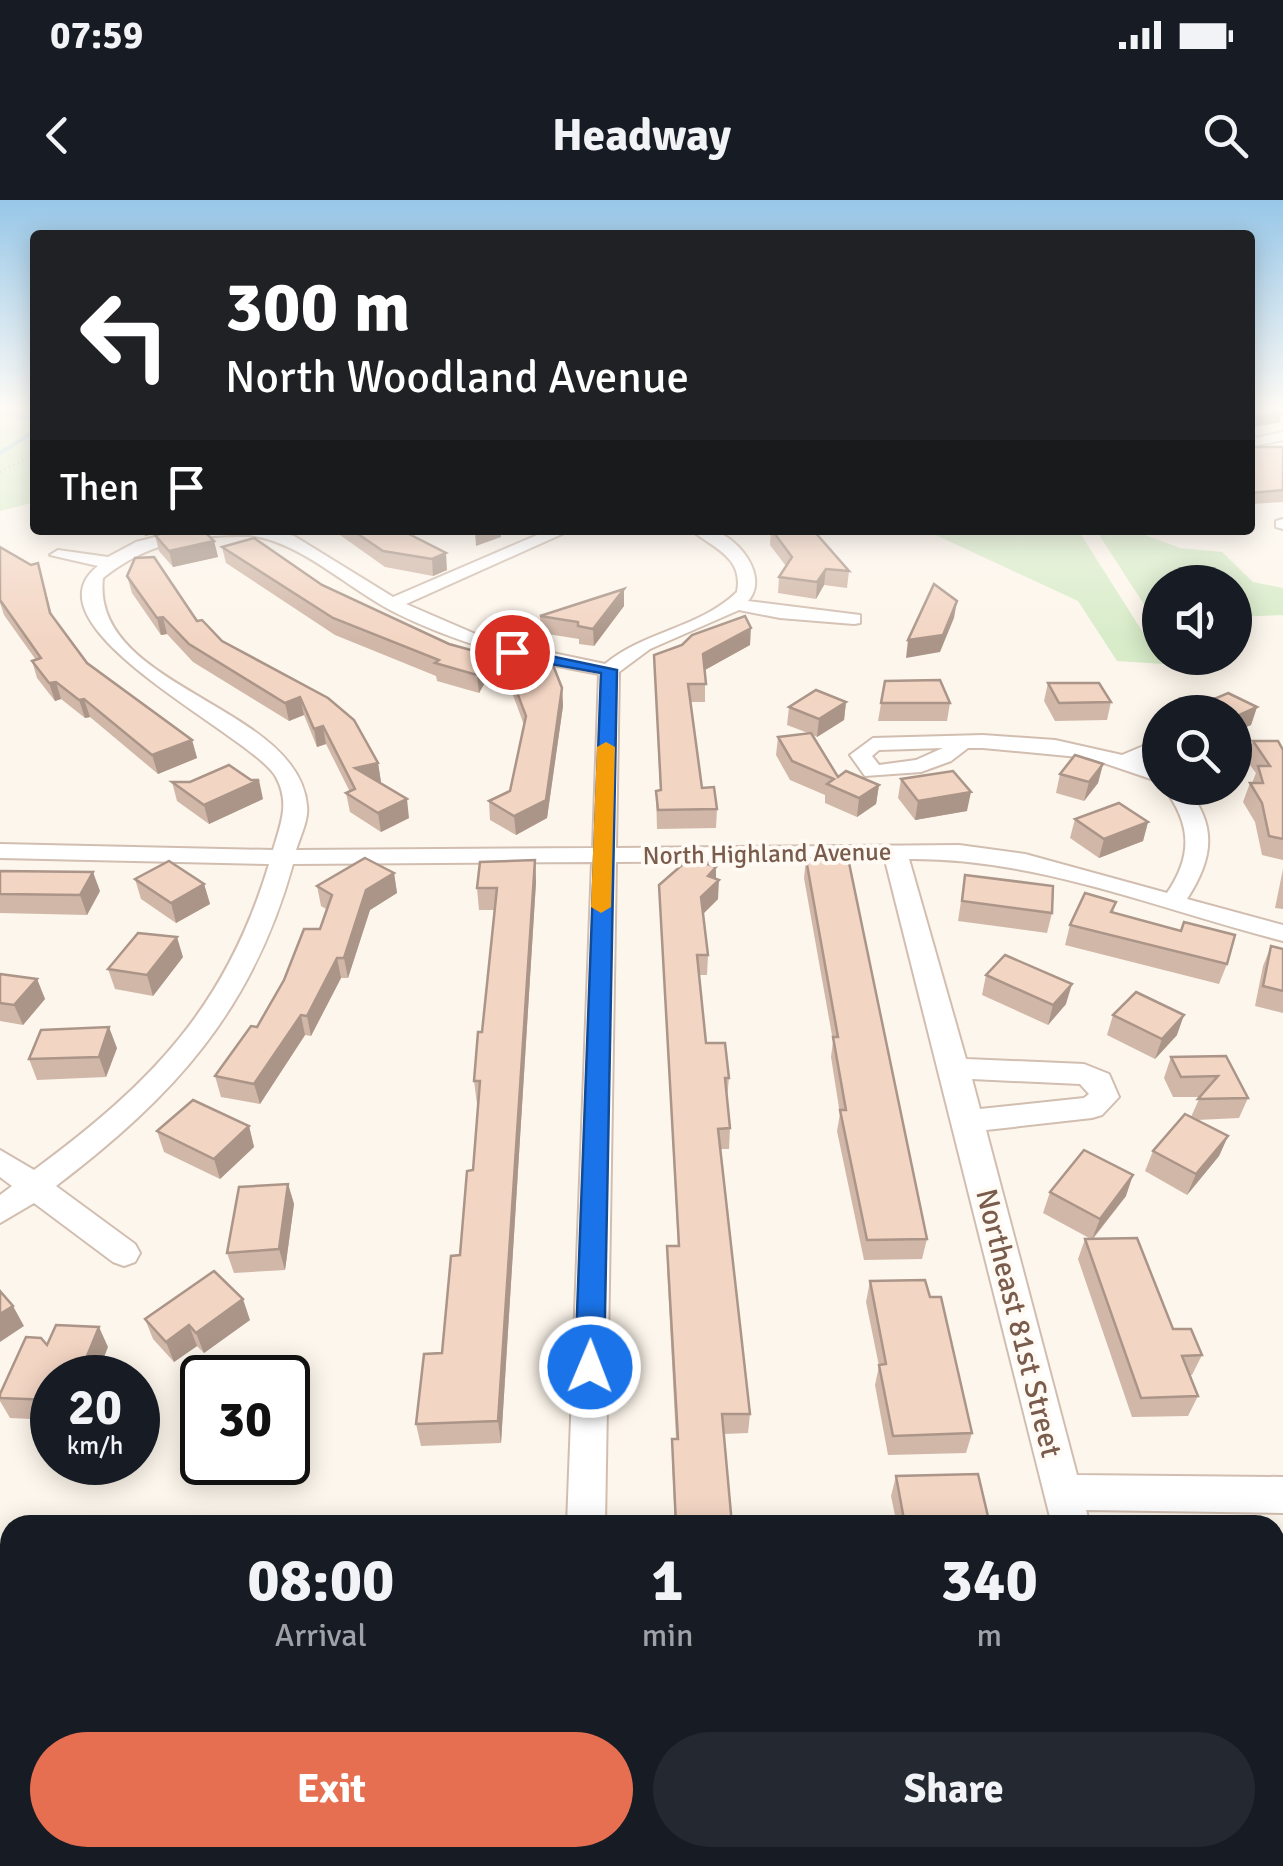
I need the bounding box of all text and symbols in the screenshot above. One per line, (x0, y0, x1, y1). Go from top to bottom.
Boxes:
text: 07:59 (50, 12, 143, 59)
icon: back (30, 108, 85, 163)
text: Headway (552, 108, 731, 163)
icon: search (1198, 108, 1253, 163)
text: 300 m (225, 264, 410, 350)
icon: left (60, 270, 190, 400)
text: North Woodland Avenue (225, 350, 689, 405)
icon: arrive (159, 460, 214, 515)
text: Then (60, 464, 139, 511)
map controls (1142, 565, 1252, 805)
button: sound (1142, 565, 1252, 675)
pin (470, 610, 555, 695)
icon: arrive (485, 625, 540, 680)
button: search (1142, 695, 1252, 805)
street label: North Highland Avenue (642, 836, 892, 871)
street label: Northeast 81st Street (967, 1185, 1070, 1461)
position arrow (538, 1315, 642, 1419)
speed limit sign: 30 (180, 1355, 310, 1485)
text: 20 (68, 1377, 122, 1439)
text: km/h (67, 1430, 123, 1461)
text: 08:00 (247, 1544, 395, 1618)
text: 1 (651, 1544, 684, 1618)
text: 340 (941, 1544, 1038, 1618)
text: Arrival (275, 1616, 367, 1655)
text: min (642, 1616, 693, 1655)
text: m (976, 1616, 1002, 1655)
button: Exit (30, 1732, 633, 1847)
button: Share (653, 1732, 1255, 1847)

